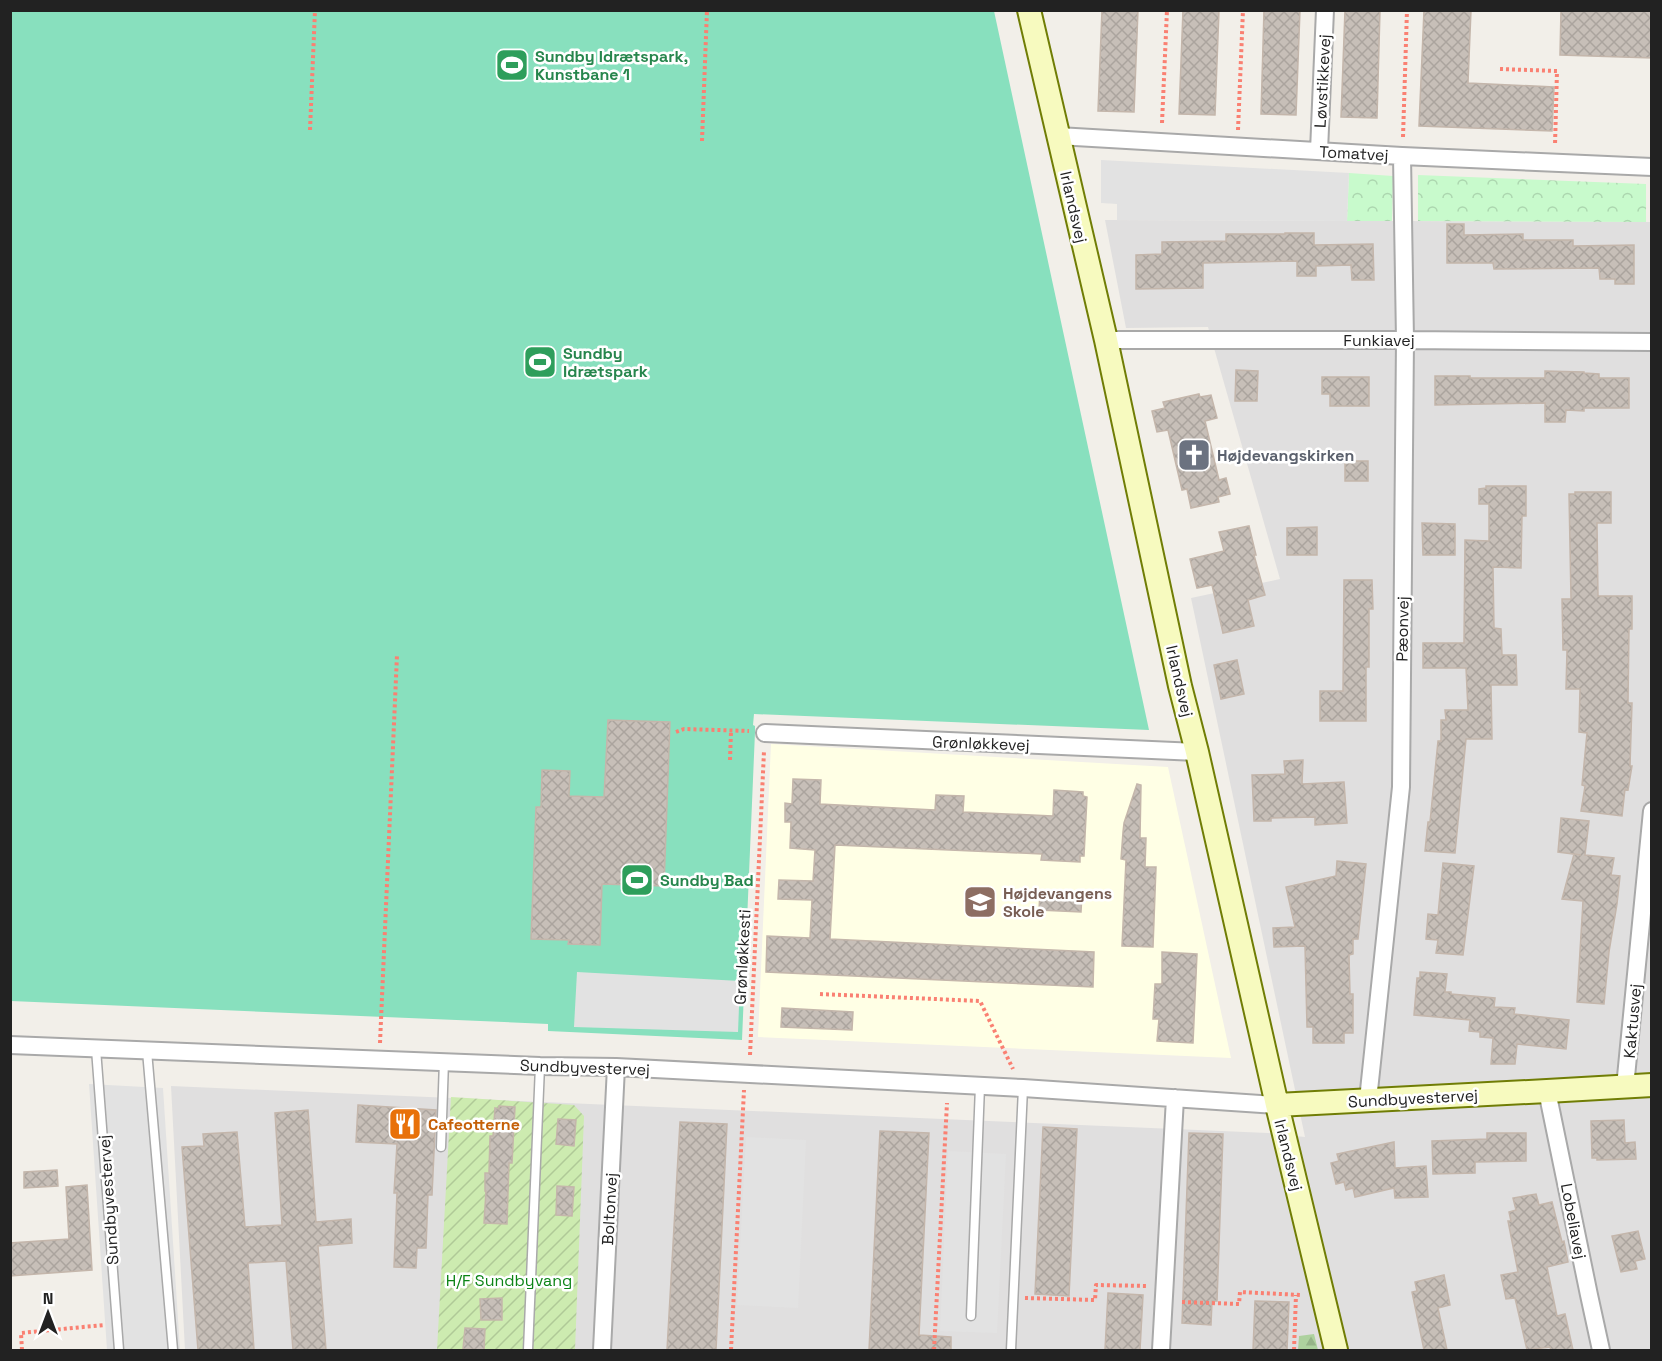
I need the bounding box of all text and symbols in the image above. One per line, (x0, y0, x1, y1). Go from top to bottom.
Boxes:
street label: Løvstikkevej (1310, 34, 1335, 128)
place label: Sundby Idrætspark, Kunstbane 1 (535, 46, 688, 85)
sports icon: Sundby Idrætspark, Kunstbane 1 (494, 47, 530, 83)
street label: Tomatvej (1319, 141, 1389, 166)
street label: Irlandsvej (1055, 169, 1092, 245)
street label: Funkiavej (1343, 330, 1415, 351)
place label: Sundby Idrætspark (563, 343, 648, 382)
sports icon: Sundby Idrætspark (522, 344, 558, 380)
church icon: Højdevangskirken (1176, 437, 1212, 473)
place label: Højdevangskirken (1217, 445, 1354, 466)
street label: Pæonvej (1391, 596, 1414, 662)
street label: Irlandsvej (1161, 643, 1198, 719)
street label: Grønløkkevej (932, 731, 1030, 756)
sports icon: Sundby Bad (619, 862, 655, 898)
place label: Sundby Bad (660, 870, 754, 891)
place label: Højdevangens Skole (1003, 883, 1112, 922)
school or university icon: Højdevangens Skole (962, 884, 998, 920)
street label: Grønløkkesti (730, 909, 755, 1005)
street label: Kaktusvej (1619, 983, 1646, 1059)
street label: Sundbyvestervej (520, 1055, 650, 1080)
street label: Sundbyvestervej (1347, 1085, 1479, 1112)
restaurant icon: Cafeotterne (387, 1106, 423, 1142)
place label: Cafeotterne (428, 1114, 520, 1135)
street label: Irlandsvej (1269, 1117, 1308, 1193)
street label: Sundbyvestervej (93, 1134, 124, 1266)
street label: Boltonvej (597, 1172, 622, 1246)
street label: Lobeliavej (1556, 1181, 1591, 1261)
park label: H/F Sundbyvang (446, 1270, 572, 1291)
north arrow (18, 1283, 78, 1343)
text: N (43, 1288, 53, 1309)

